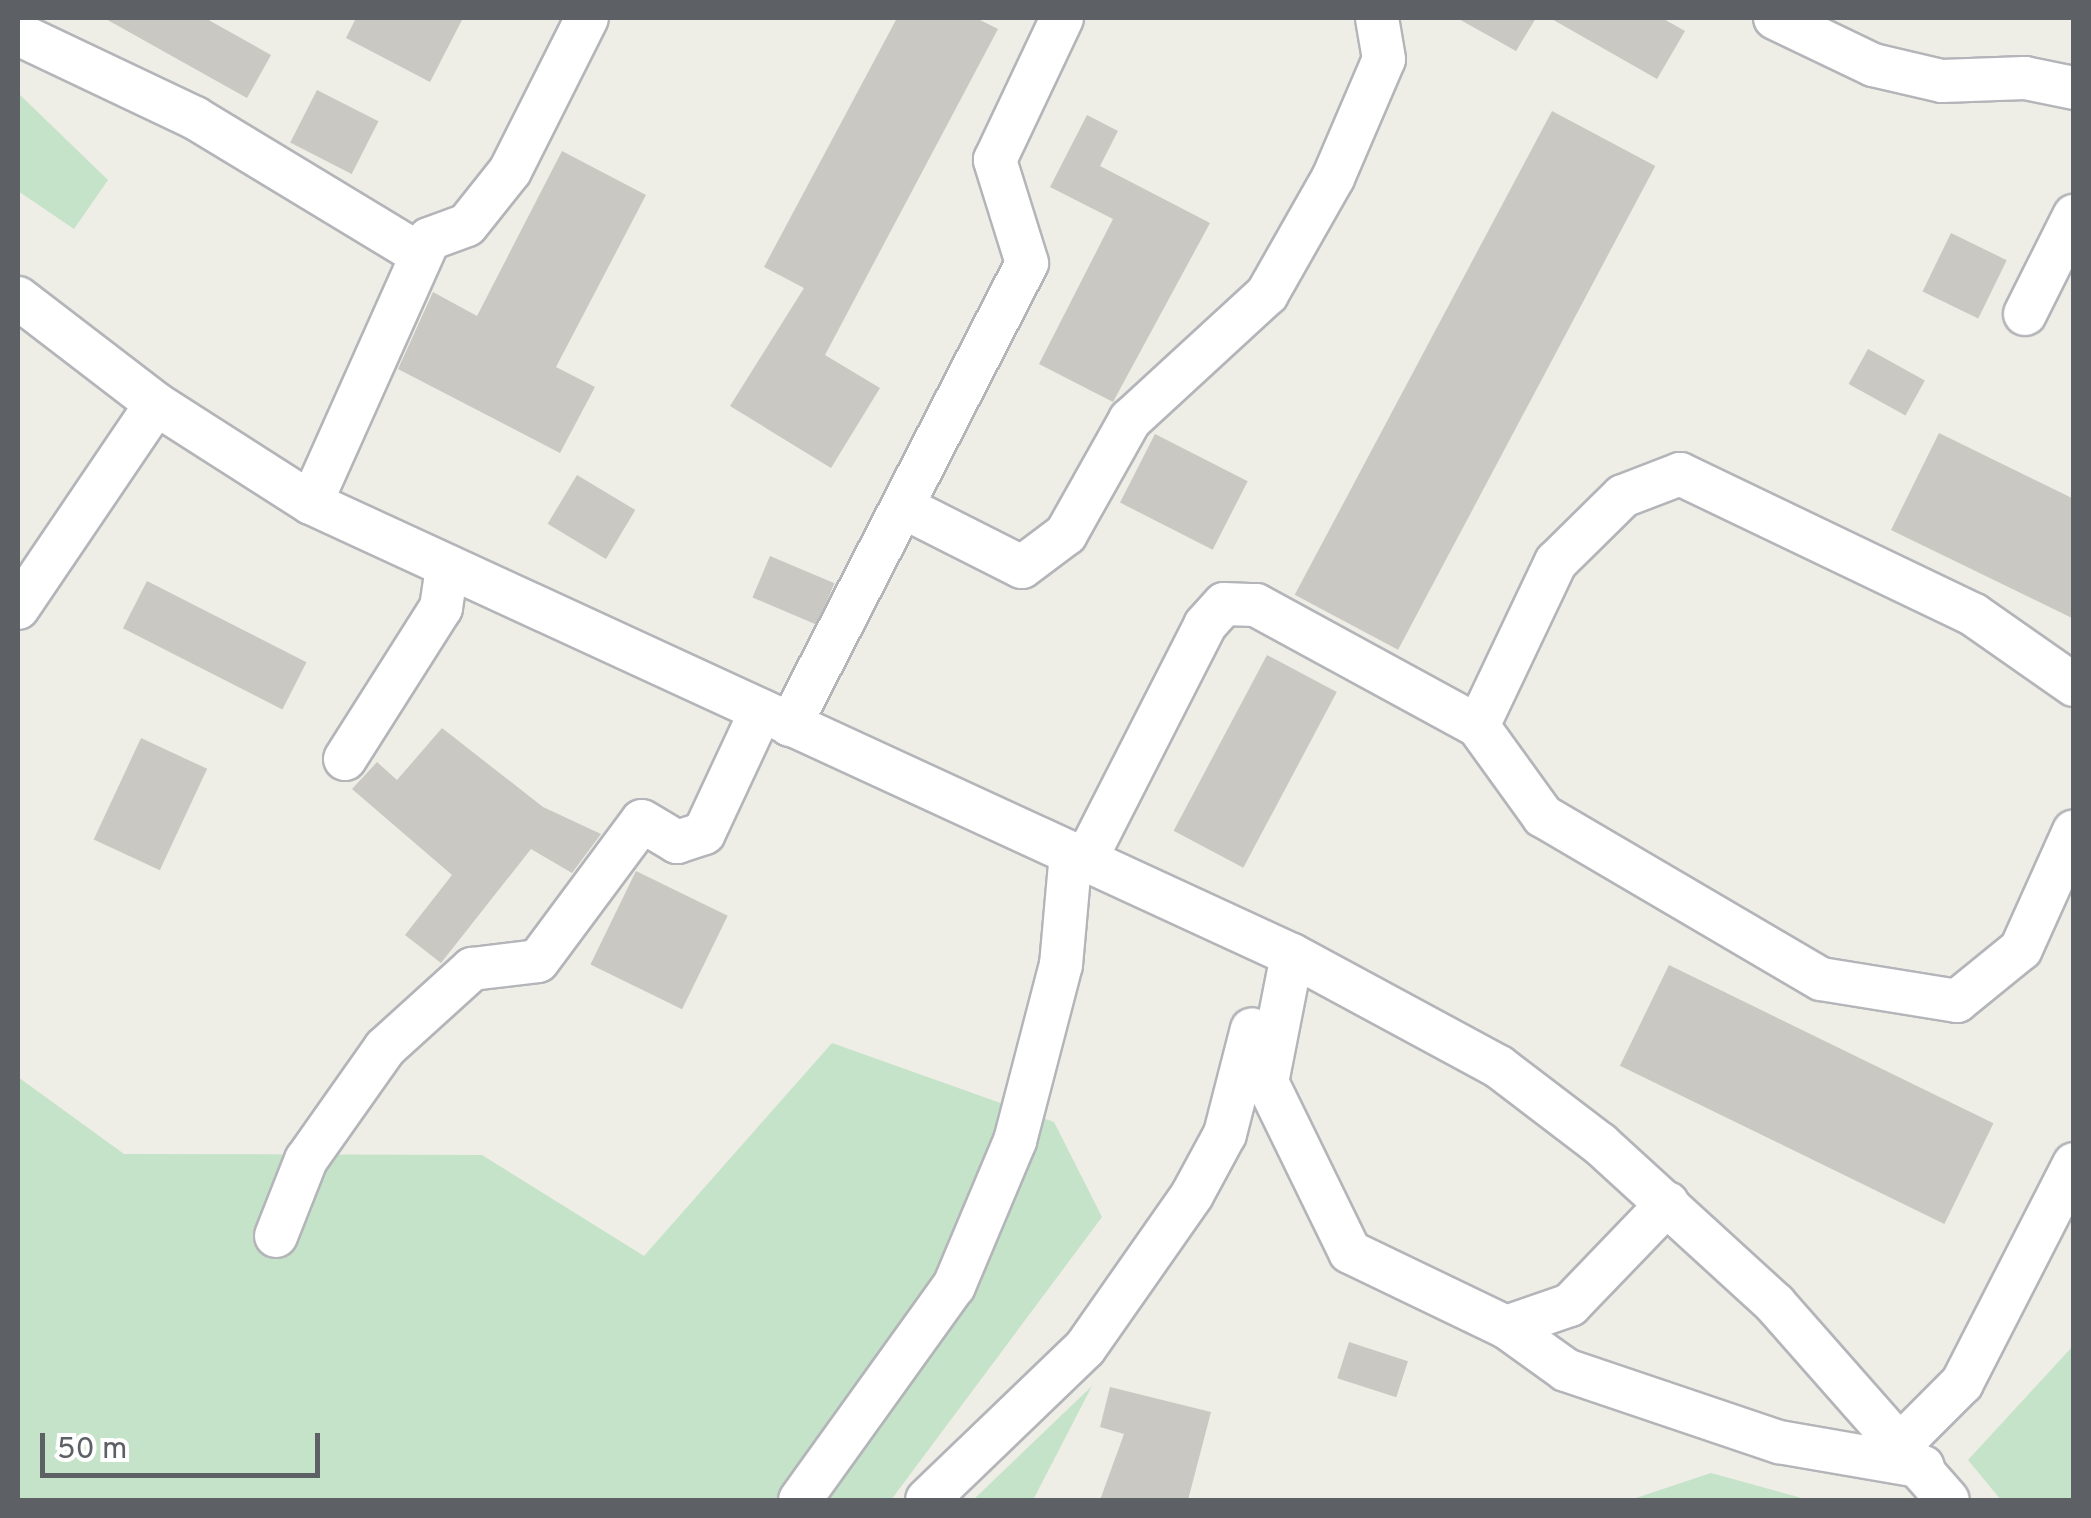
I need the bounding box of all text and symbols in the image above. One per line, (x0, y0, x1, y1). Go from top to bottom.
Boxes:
scale bar (45, 1413, 325, 1475)
text: 50 m (57, 1432, 127, 1469)

